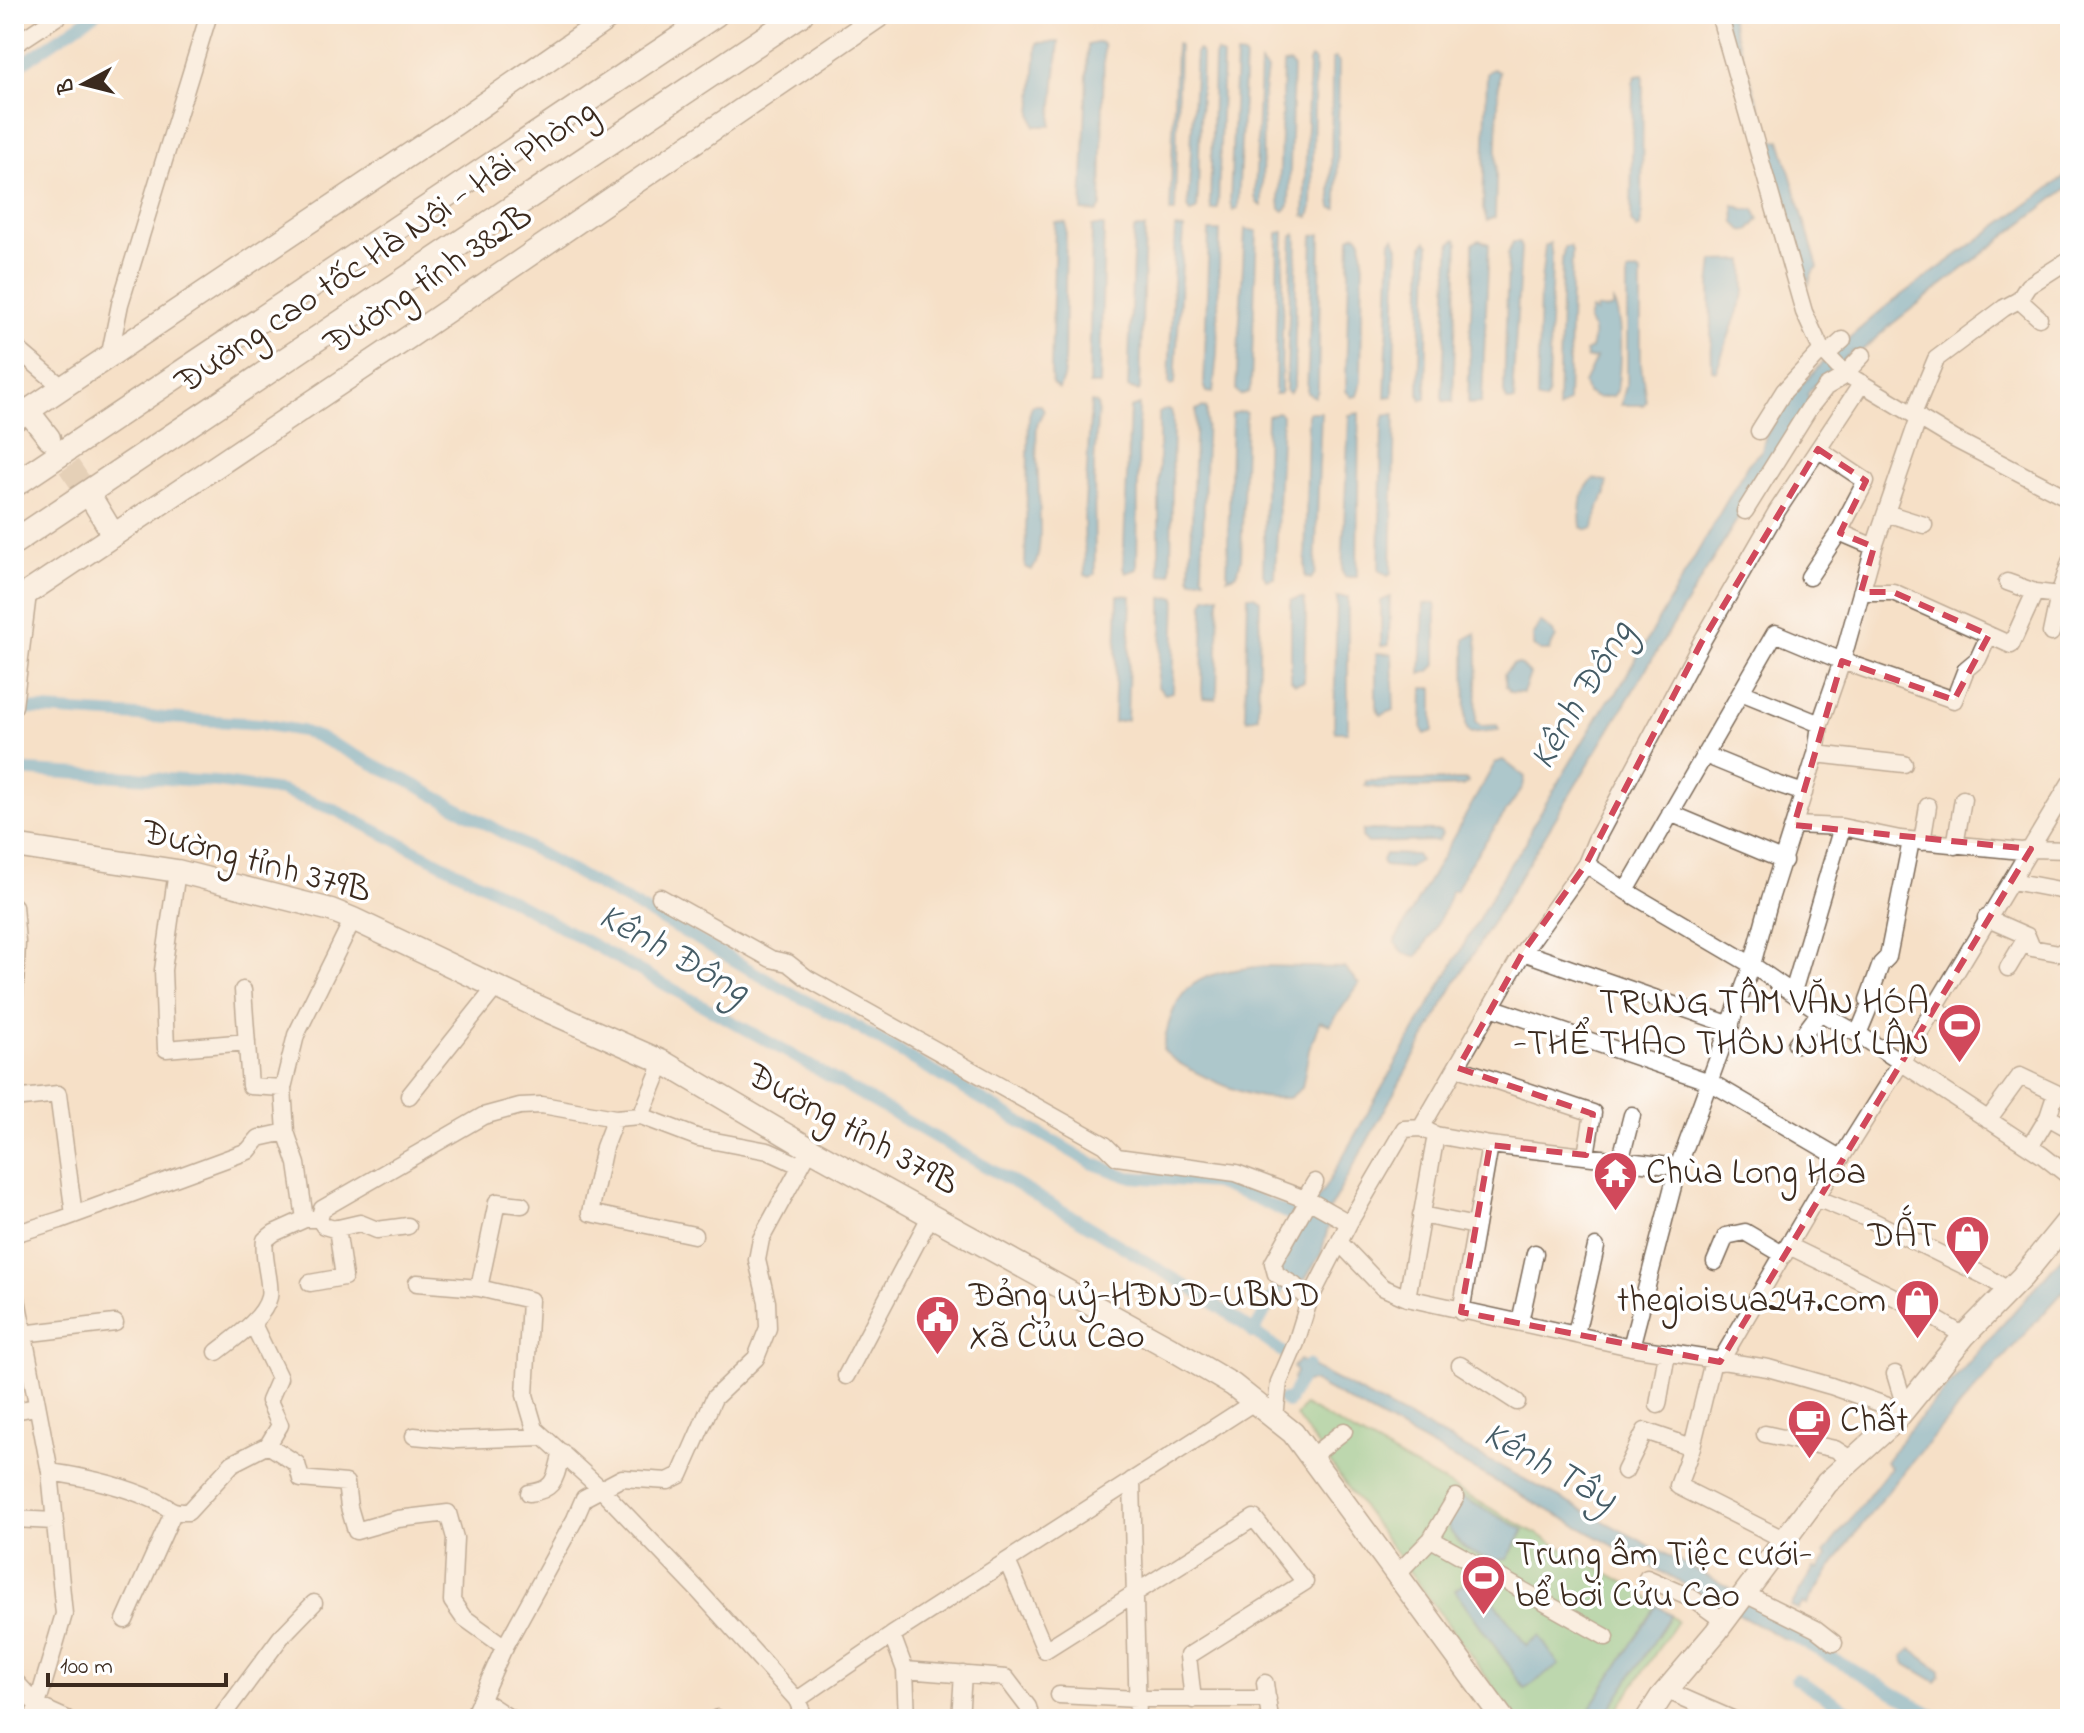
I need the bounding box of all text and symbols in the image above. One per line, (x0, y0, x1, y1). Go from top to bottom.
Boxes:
north arrow (44, 44, 124, 124)
text: B (50, 77, 84, 96)
street label: Đường cao tốc Hà Nội - Hải Phòng (165, 87, 608, 410)
street label: Đường tỉnh 382B (313, 192, 544, 371)
water label: Kênh Đông (1516, 610, 1650, 781)
street label: Đường tỉnh 379B (134, 807, 377, 919)
water label: Kênh Đông (587, 890, 760, 1020)
place label: TRUNG TÂM VĂN HÓA -THỂ THAO THÔN NHƯ LÂN (1513, 976, 1929, 1072)
sports icon: TRUNG TÂM VĂN HÓA -THỂ THAO THÔN NHƯ LÂN (1936, 1001, 1984, 1064)
street label: Đường tỉnh 379B (735, 1050, 968, 1211)
place label: Chùa Long Hoa (1646, 1148, 1866, 1201)
temple icon: Chùa Long Hoa (1591, 1150, 1639, 1213)
place label: DẮT (1867, 1204, 1937, 1264)
shop icon: DẮT (1944, 1213, 1992, 1276)
place label: Đảng uỷ-HĐND-UBND Xã Củu Cao (968, 1271, 1320, 1365)
place label: thegioisua247.com (1617, 1276, 1886, 1329)
shop icon: thegioisua247.com (1893, 1278, 1941, 1341)
public building icon: Đảng uỷ-HĐND-UBND Xã Củu Cao (914, 1294, 962, 1357)
place label: Chất (1840, 1396, 1908, 1449)
cafe icon: Chất (1785, 1398, 1833, 1461)
water label: Kênh Tây (1472, 1408, 1627, 1528)
place label: Trung âm Tiệc cưới- bể bơi Cửu Cao (1515, 1530, 1812, 1624)
sports icon: Trung âm Tiệc cưới- bể bơi Cửu Cao (1460, 1553, 1508, 1616)
scale bar (48, 1637, 226, 1687)
text: 100 m (60, 1650, 113, 1685)

